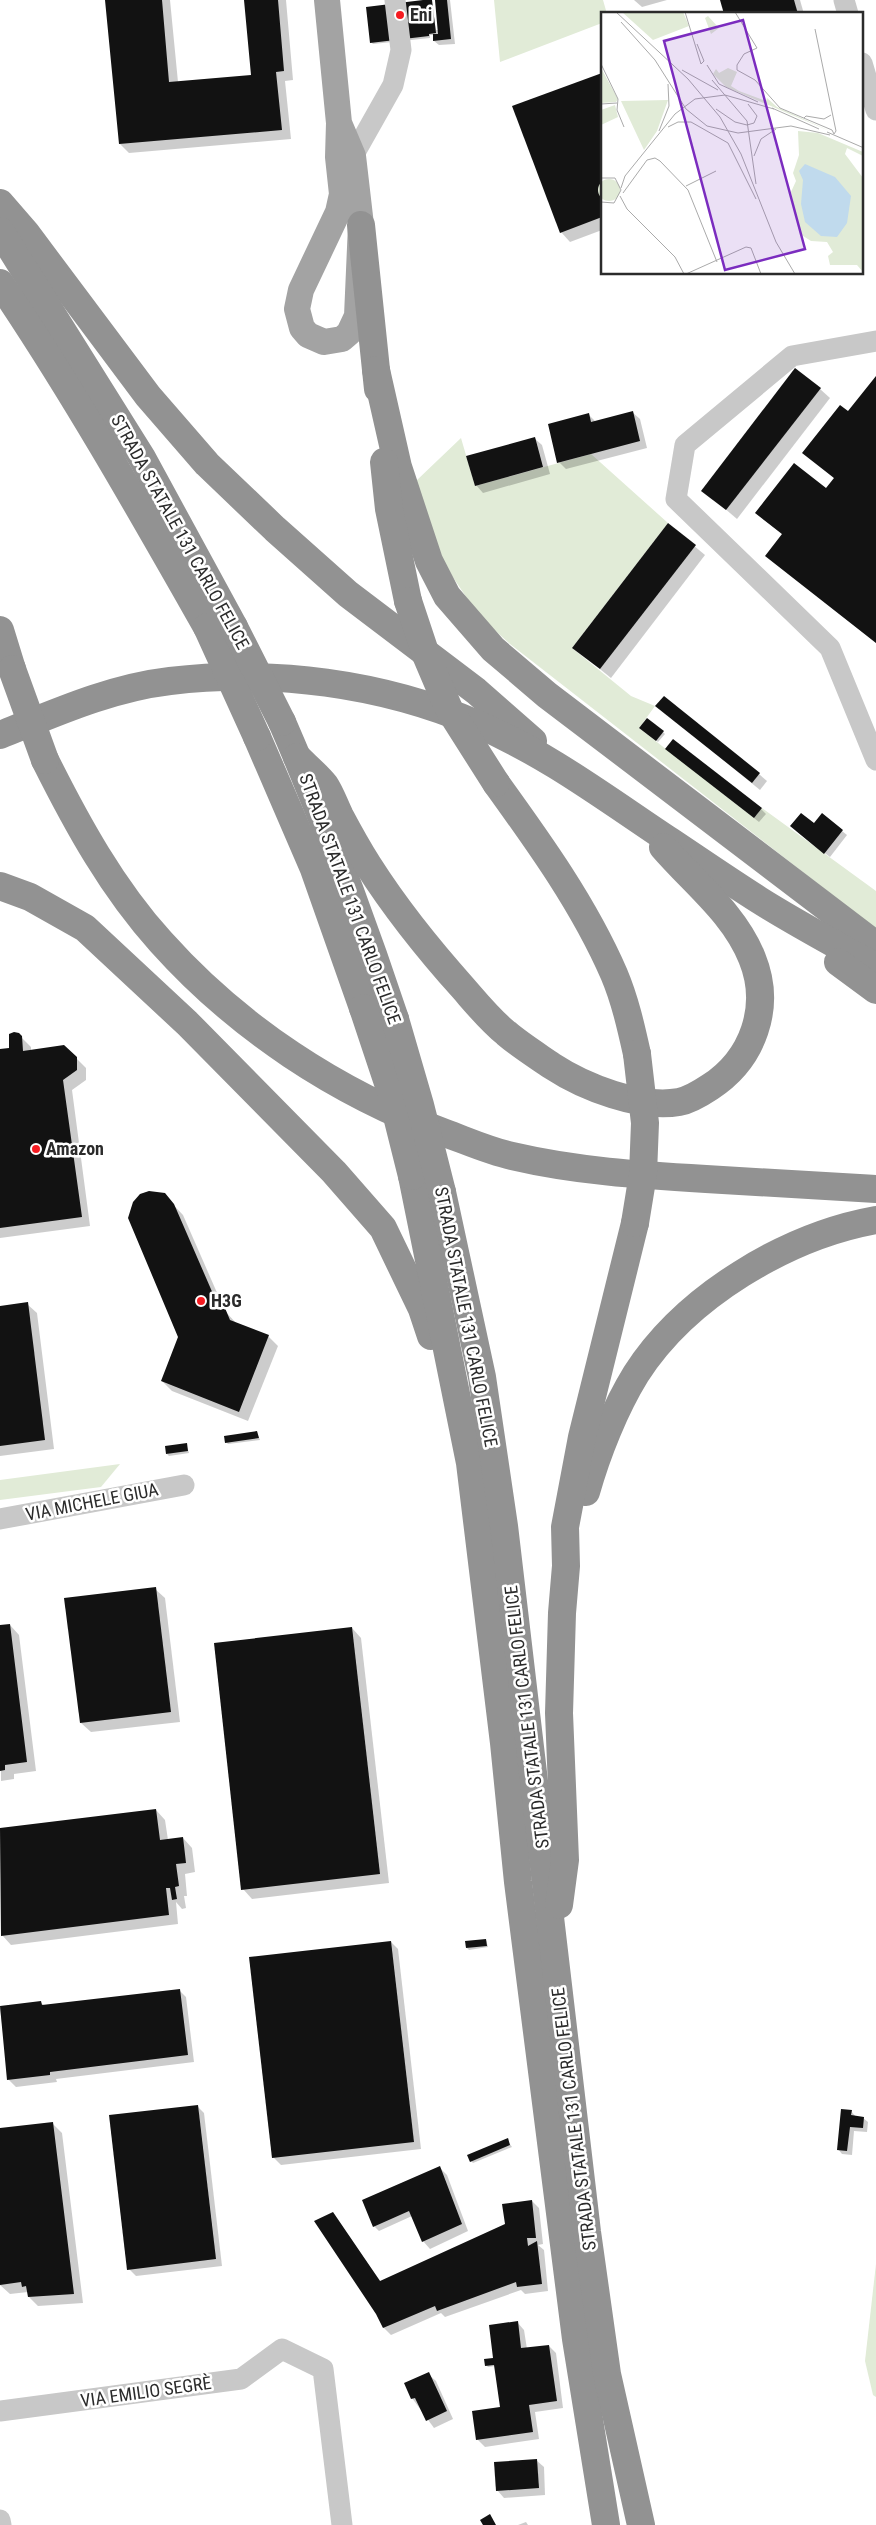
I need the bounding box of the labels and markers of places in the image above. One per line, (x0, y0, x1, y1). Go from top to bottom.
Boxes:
place label: Eni (410, 4, 432, 25)
marker: Eni (394, 9, 406, 21)
place label: Amazon (46, 1138, 104, 1159)
marker: Amazon (30, 1143, 42, 1155)
place label: H3G (211, 1290, 242, 1311)
marker: H3G (195, 1295, 207, 1307)

